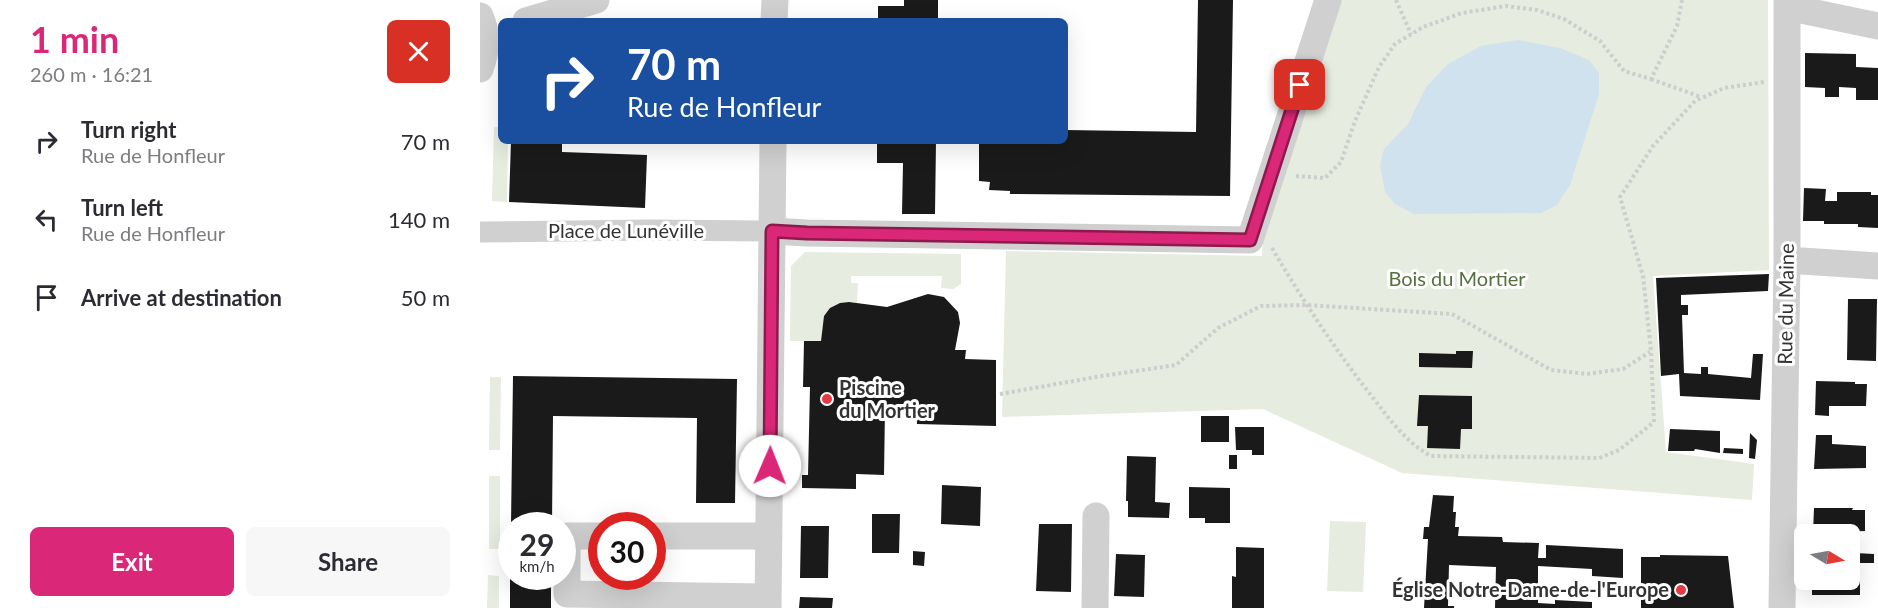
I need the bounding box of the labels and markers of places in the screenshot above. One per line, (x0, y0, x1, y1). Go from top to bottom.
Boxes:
pin (1274, 59, 1325, 110)
place label: Piscine du Mortier (839, 375, 936, 422)
marker: Piscine du Mortier (820, 392, 834, 406)
place label: Église Notre-Dame-de-l'Europe (1392, 577, 1669, 601)
marker: Église Notre-Dame-de-l'Europe (1674, 583, 1688, 597)

